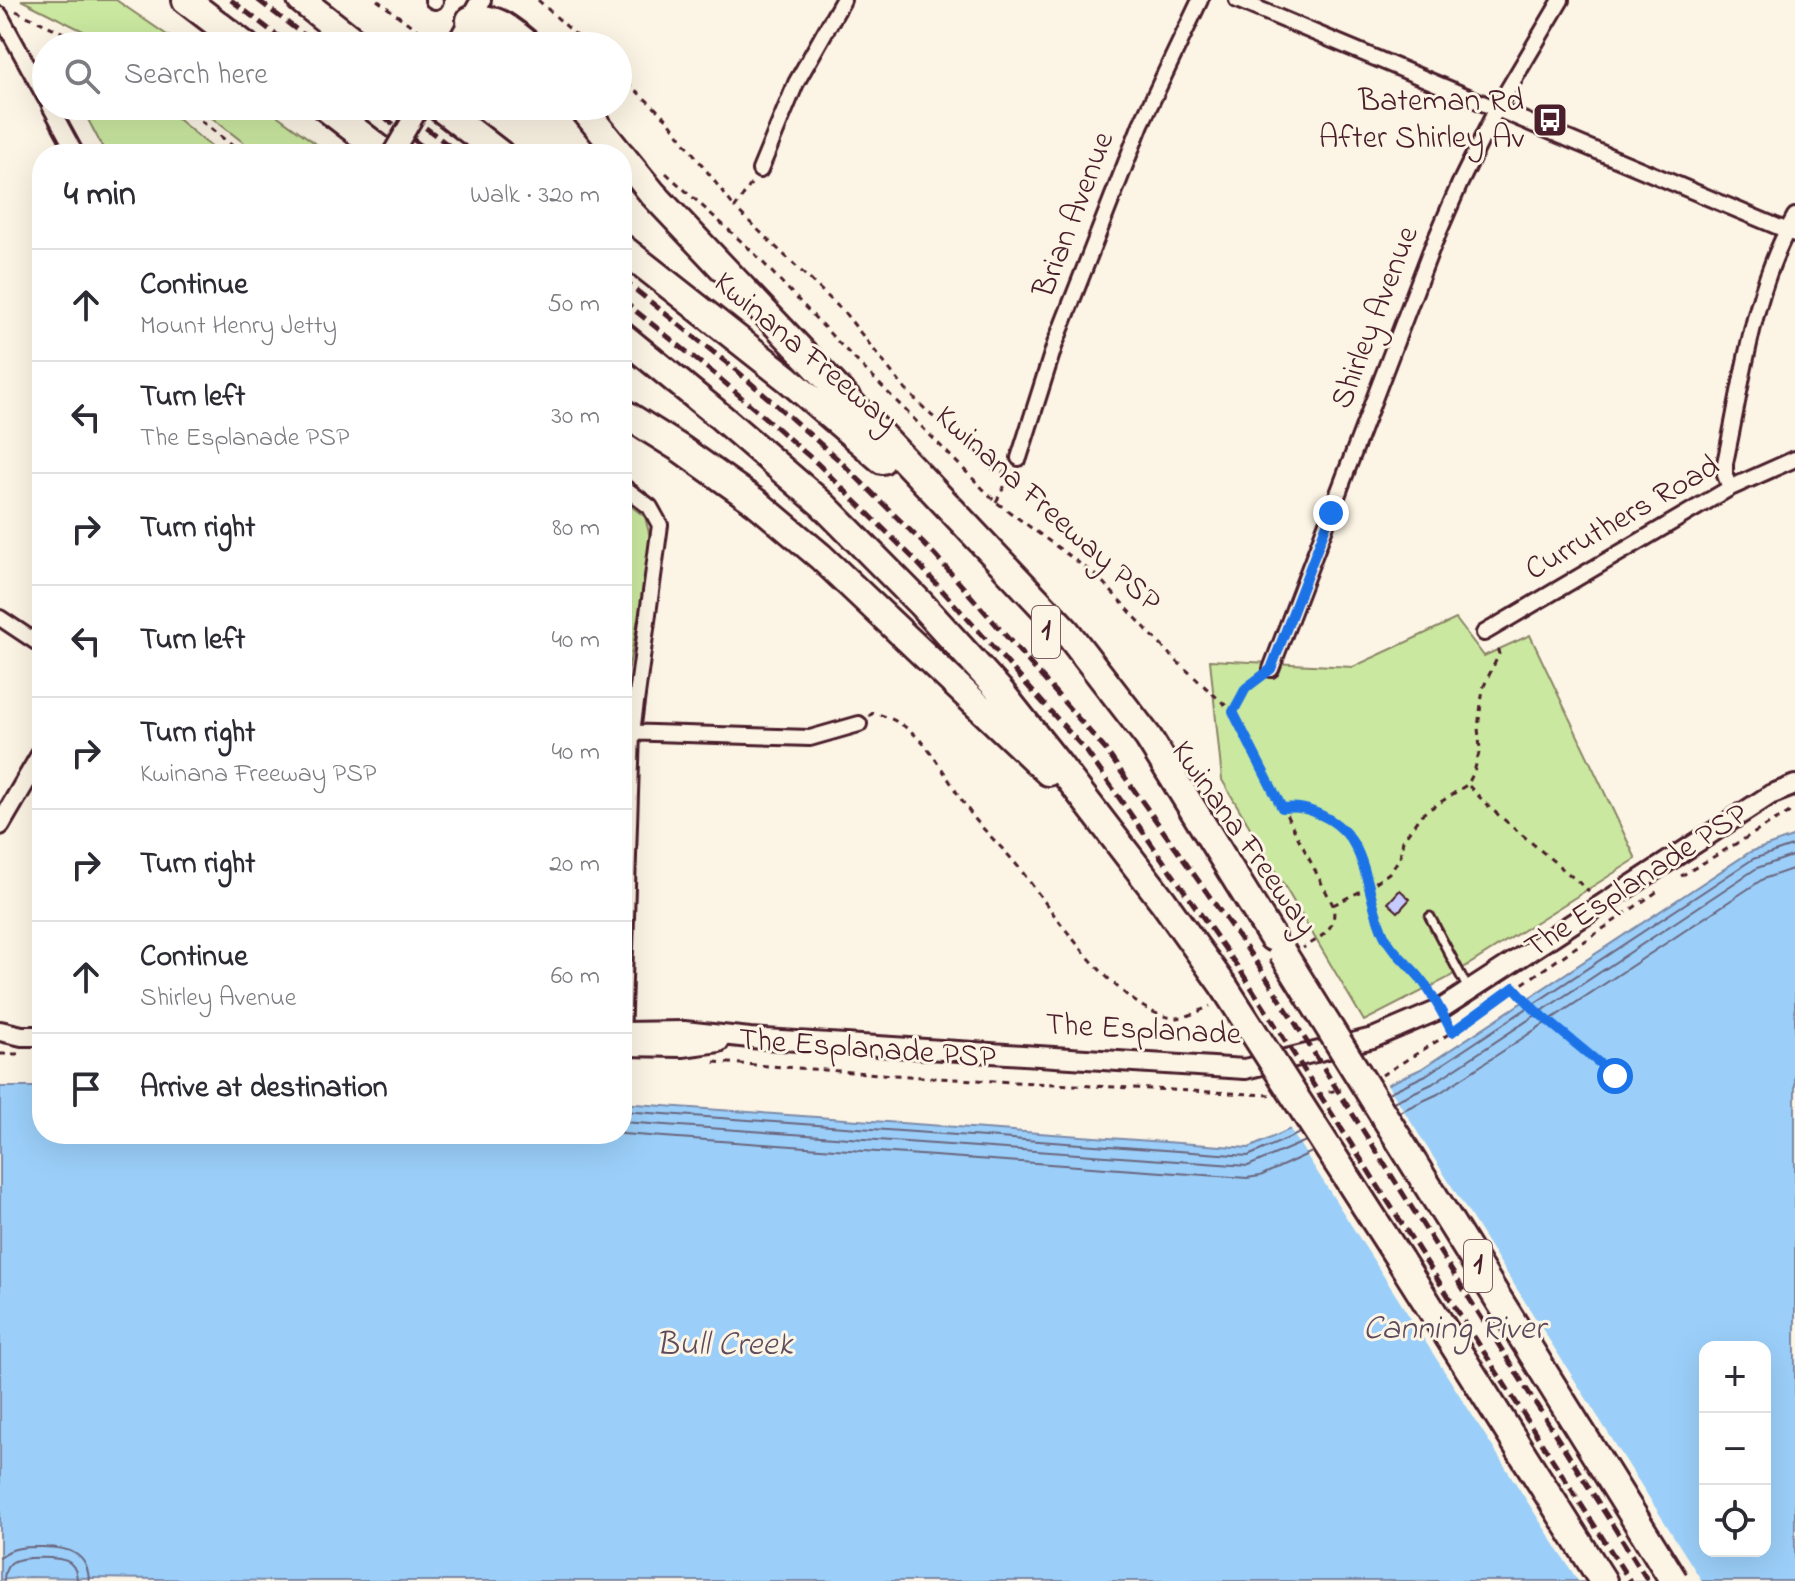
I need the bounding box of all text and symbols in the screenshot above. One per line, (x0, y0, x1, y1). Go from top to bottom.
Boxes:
search box (32, 32, 632, 120)
icon: search (60, 54, 104, 98)
text: Search here (124, 54, 268, 98)
place label: Bateman Rd After Shirley Av (1319, 79, 1525, 163)
bus stop icon: Bateman Rd After Shirley Av (1531, 101, 1569, 139)
street label: Brian Avenue (1022, 125, 1128, 306)
text: 4 min (64, 171, 136, 221)
text: Walk · 320 m (470, 177, 600, 215)
street label: Shirley Avenue (1320, 219, 1433, 416)
street label: Kwinana Freeway (702, 261, 908, 445)
text: Continue (140, 264, 248, 308)
icon: ahead (64, 283, 108, 327)
text: 50 m (547, 286, 600, 324)
text: Mount Henry Jetty (140, 308, 337, 346)
text: Turn left (140, 376, 245, 420)
icon: left (64, 395, 108, 439)
street label: Kwinana Freeway PSP (923, 395, 1171, 625)
text: 30 m (551, 398, 600, 436)
text: The Esplanade PSP (140, 420, 349, 458)
street label: Curruthers Road (1517, 444, 1729, 594)
route end (1313, 495, 1349, 531)
icon: right (64, 507, 108, 551)
text: Turn right (140, 507, 255, 551)
text: 80 m (552, 510, 600, 548)
road number: 1 (1032, 606, 1060, 658)
icon: left (64, 619, 108, 663)
text: Turn left (140, 619, 245, 663)
text: 40 m (551, 622, 600, 660)
text: Turn right (140, 712, 255, 756)
icon: right (64, 731, 108, 775)
street label: Kwinana Freeway (1158, 732, 1328, 946)
text: 40 m (551, 734, 600, 772)
text: Kwinana Freeway PSP (140, 756, 376, 794)
street label: The Esplanade PSP (1516, 792, 1758, 972)
icon: right (64, 843, 108, 887)
text: Turn right (140, 843, 255, 887)
text: 20 m (549, 846, 600, 884)
text: Continue (140, 936, 248, 980)
icon: ahead (64, 955, 108, 999)
text: 60 m (551, 958, 600, 996)
text: Shirley Avenue (140, 980, 297, 1018)
street label: The Esplanade (1044, 1002, 1243, 1060)
street label: The Esplanade PSP (737, 1018, 998, 1082)
route start (1597, 1058, 1633, 1094)
icon: arrive (64, 1067, 108, 1111)
text: Arrive at destination (140, 1067, 388, 1111)
road number: 1 (1464, 1240, 1492, 1292)
water label: Canning River (1363, 1305, 1549, 1355)
water label: Bull Creek (656, 1321, 794, 1371)
map controls (1699, 1341, 1771, 1557)
button: + (1699, 1341, 1771, 1413)
button: − (1699, 1413, 1771, 1485)
button: locate (1699, 1485, 1771, 1557)

